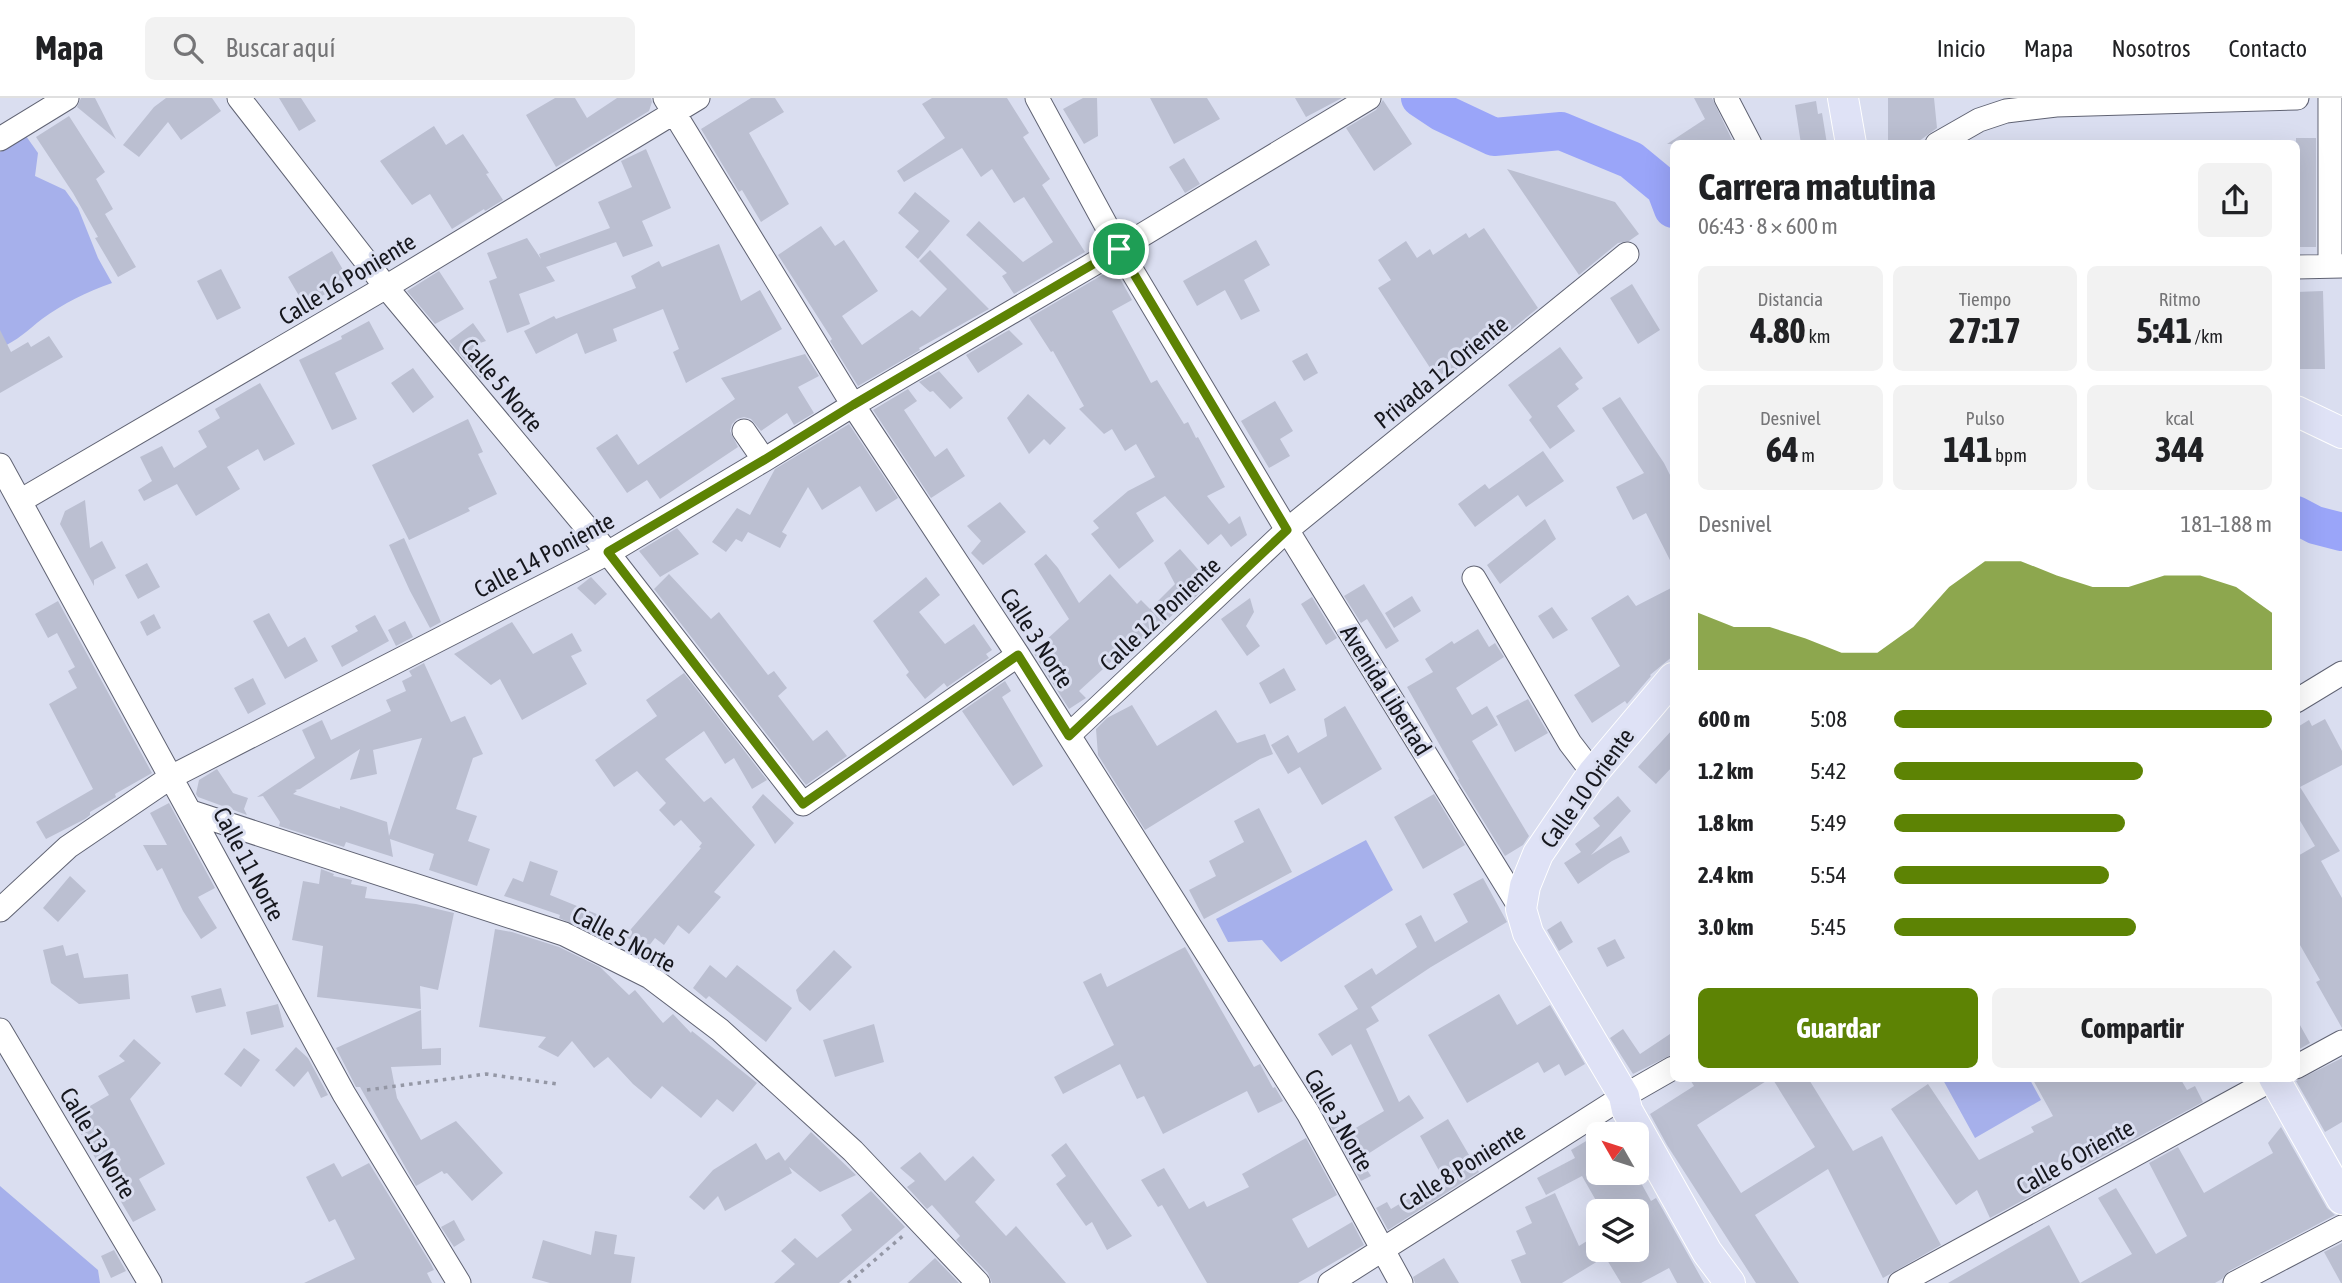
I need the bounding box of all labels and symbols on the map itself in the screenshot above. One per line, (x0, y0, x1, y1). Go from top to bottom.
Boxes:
pin (1089, 219, 1149, 279)
street label: Calle 16 Poniente (274, 228, 420, 330)
street label: Privada 12 Oriente (1369, 310, 1513, 434)
street label: Calle 5 Norte (455, 333, 549, 437)
street label: Calle 14 Poniente (469, 507, 619, 603)
street label: Calle 12 Poniente (1094, 551, 1226, 677)
street label: Calle 3 Norte (995, 583, 1079, 693)
street label: Avenida Libertad (1335, 620, 1437, 760)
street label: Calle 10 Oriente (1535, 723, 1639, 853)
street label: Calle 11 Norte (208, 803, 290, 925)
street label: Calle 5 Norte (568, 901, 680, 977)
street label: Calle 3 Norte (1299, 1064, 1379, 1176)
street label: Calle 13 Norte (54, 1083, 142, 1203)
street label: Calle 6 Oriente (2012, 1114, 2138, 1200)
street label: Calle 8 Poniente (1394, 1118, 1530, 1216)
north arrow (1586, 1122, 1648, 1185)

